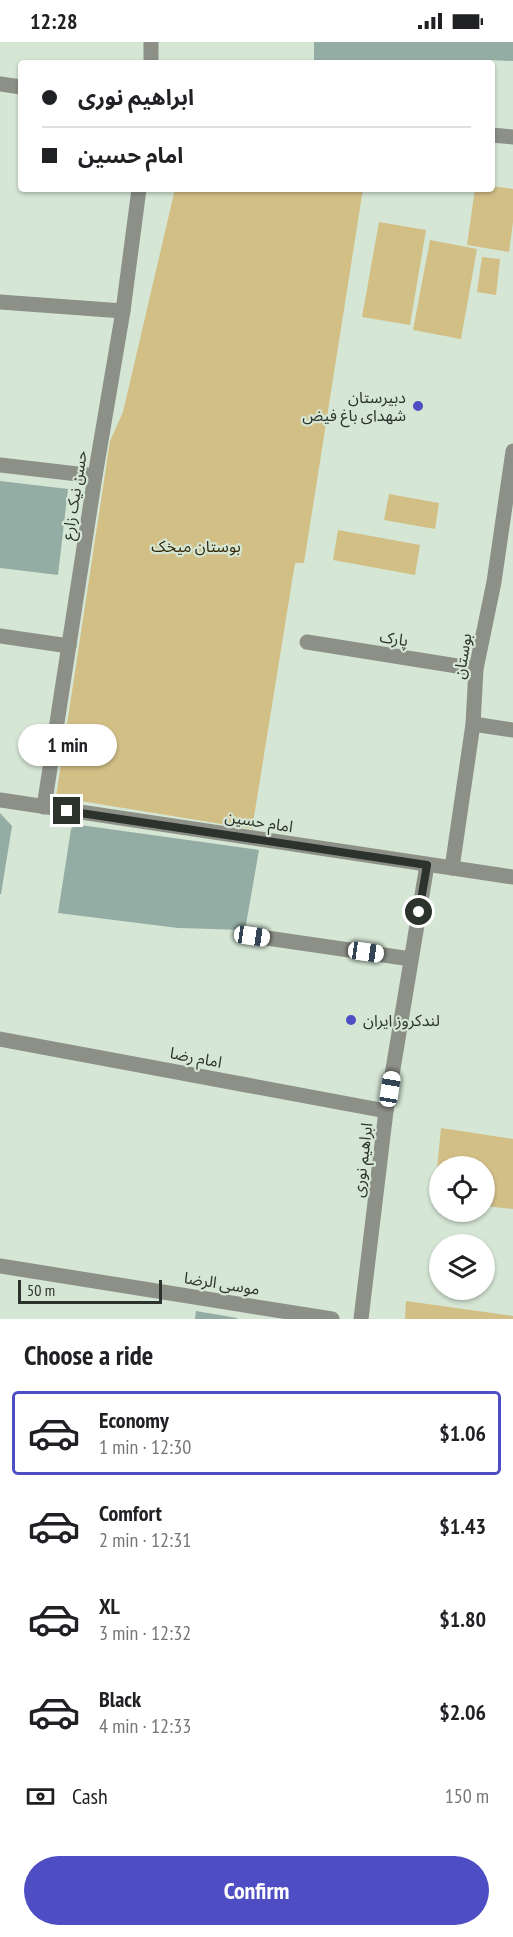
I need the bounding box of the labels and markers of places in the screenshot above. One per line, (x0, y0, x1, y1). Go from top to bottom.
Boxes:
place label: دبیرستان شهدای باغ فیض (302, 387, 406, 428)
marker: دبیرستان شهدای باغ فیض (411, 399, 425, 413)
place label: لندکروز ایران (363, 1010, 440, 1030)
marker: لندکروز ایران (344, 1013, 358, 1027)

